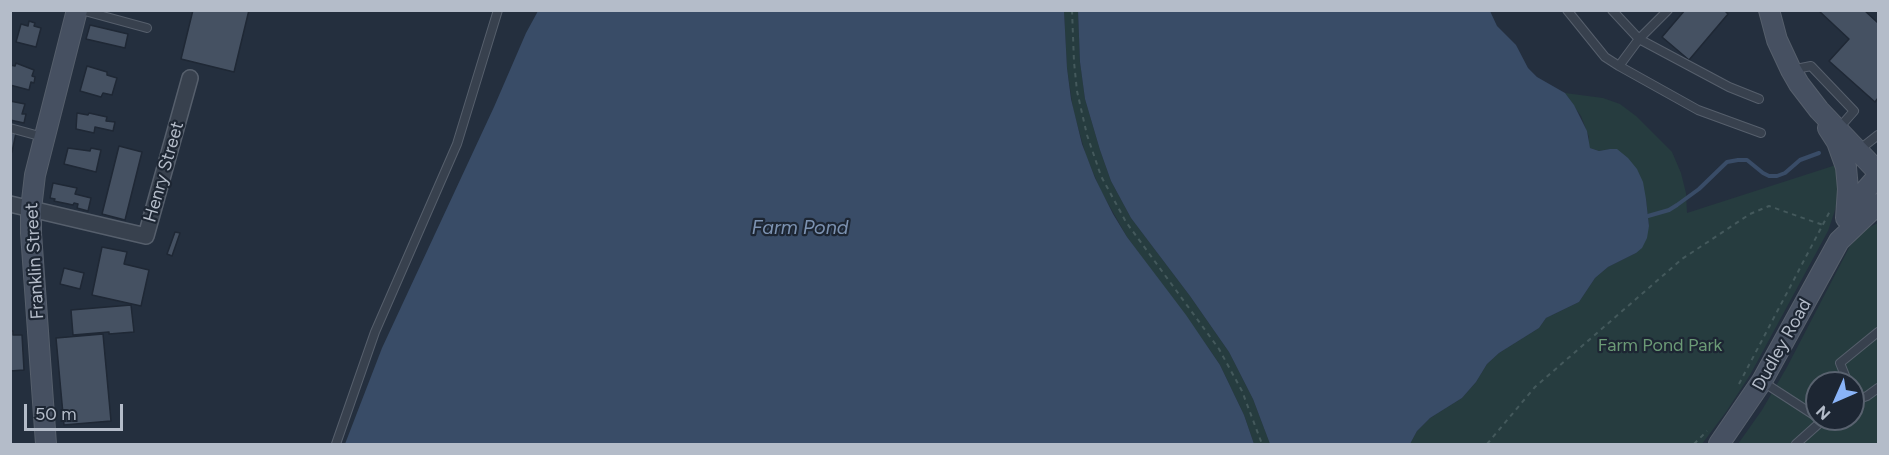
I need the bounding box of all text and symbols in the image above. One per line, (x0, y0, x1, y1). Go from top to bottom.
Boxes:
street label: Henry Street (139, 119, 189, 225)
street label: Franklin Street (21, 202, 49, 320)
water label: Farm Pond (751, 216, 849, 240)
street label: Dudley Road (1748, 295, 1816, 395)
park label: Farm Pond Park (1598, 335, 1722, 357)
north arrow (1805, 371, 1865, 431)
scale bar (27, 392, 126, 430)
text: N (1812, 402, 1834, 424)
text: 50 m (35, 403, 77, 425)

